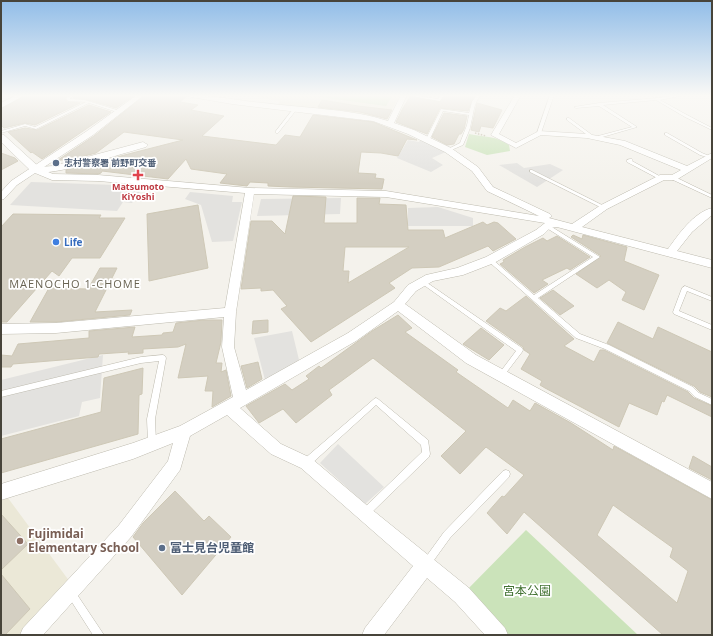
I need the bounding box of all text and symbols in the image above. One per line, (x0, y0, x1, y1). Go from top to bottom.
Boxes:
place label: 志村警察署 前野町交番 (64, 156, 156, 169)
marker: 志村警察署 前野町交番 (51, 158, 61, 168)
marker: Matsumoto KiYoshi (133, 170, 143, 180)
place label: Matsumoto KiYoshi (112, 180, 164, 203)
place label: Life (64, 235, 83, 249)
marker: Life (51, 237, 61, 247)
district label: MAENOCHO 1-CHOME (9, 276, 141, 291)
place label: Fujimidai Elementary School (28, 525, 139, 556)
marker: Fujimidai Elementary School (15, 536, 25, 546)
place label: 富士見台児童館 (170, 539, 254, 556)
marker: 富士見台児童館 (157, 543, 167, 553)
park label: 宮本公園 (503, 582, 551, 599)

